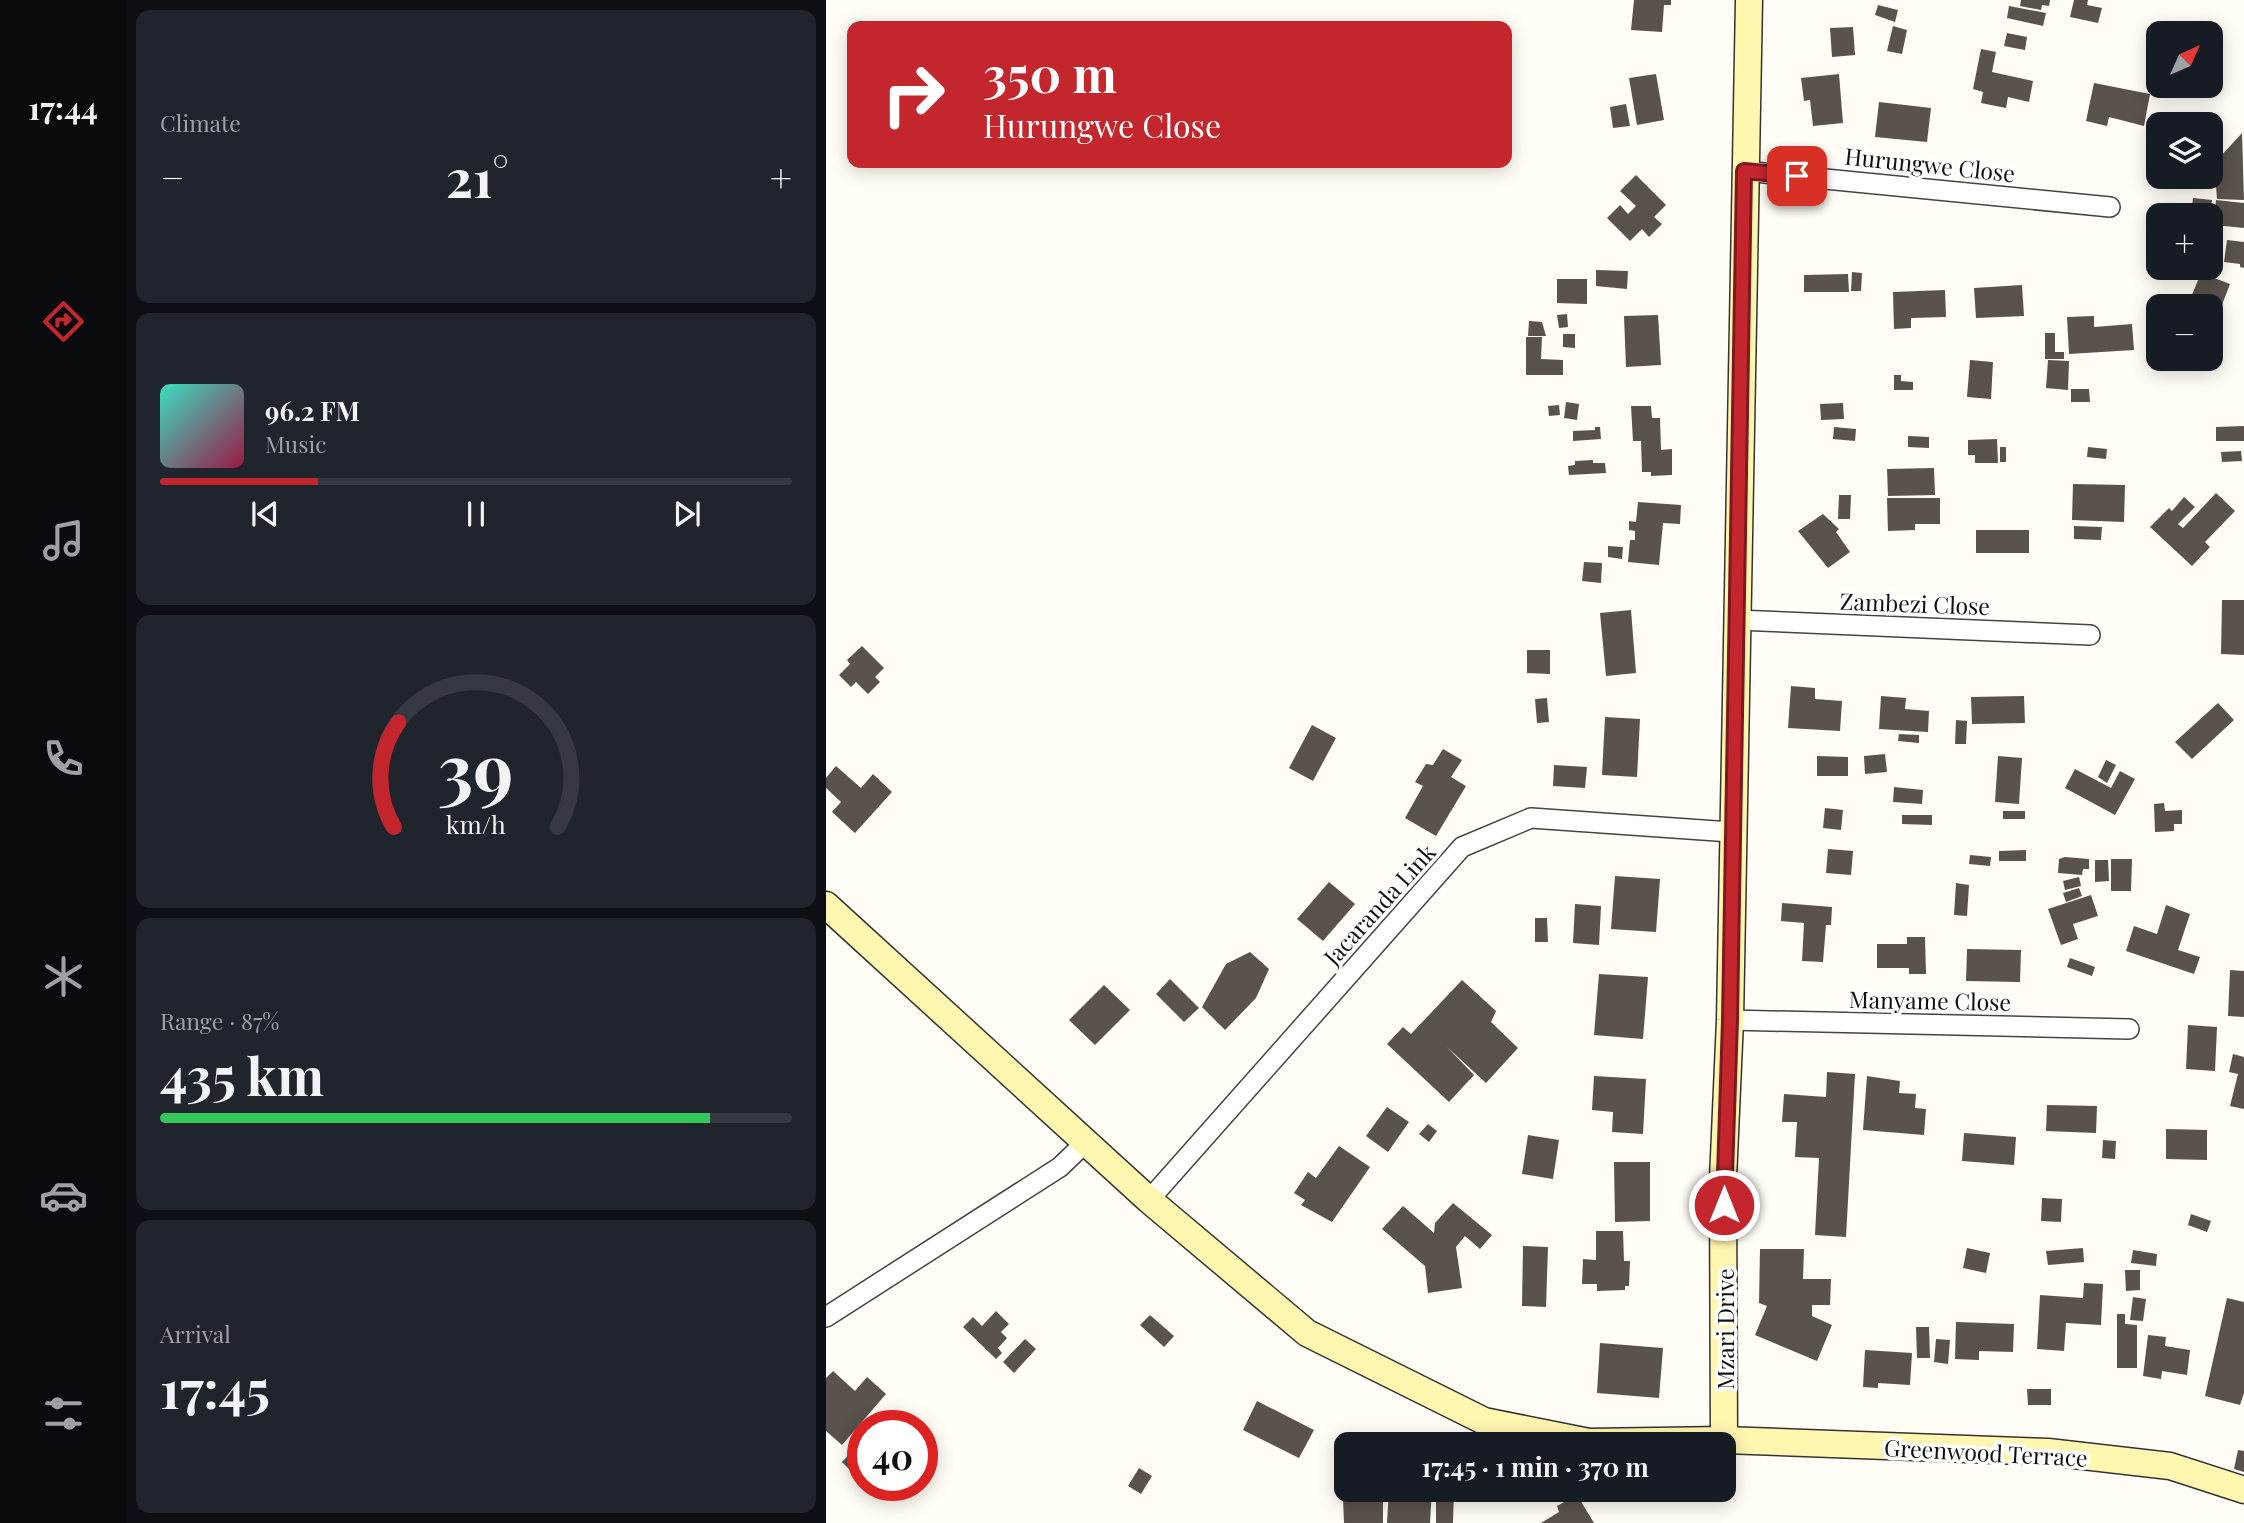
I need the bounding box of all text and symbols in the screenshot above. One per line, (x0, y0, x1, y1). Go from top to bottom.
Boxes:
north arrow (2146, 21, 2222, 98)
map controls (2146, 21, 2223, 371)
text: 350 m (983, 40, 1117, 105)
icon: right (868, 49, 959, 140)
text: 17:44 (28, 85, 98, 128)
text: Hurungwe Close (983, 103, 1221, 146)
text: Climate (160, 107, 241, 138)
button: layers (2146, 112, 2223, 189)
street label: Hurungwe Close (1843, 140, 2017, 188)
text: 21° (446, 142, 509, 211)
pin (1767, 146, 1827, 206)
text: − (160, 151, 185, 202)
text: + (770, 151, 792, 202)
icon: arrive (1778, 157, 1816, 195)
button: + (2146, 203, 2223, 280)
button: − (2146, 294, 2223, 371)
icon: directions (39, 297, 88, 346)
text: 96.2 FM (265, 393, 360, 428)
text: Music (265, 428, 326, 459)
icon: previous (246, 495, 284, 533)
icon: pause (457, 495, 495, 533)
icon: next (668, 495, 706, 533)
icon: music (39, 516, 88, 565)
street label: Zambezi Close (1839, 585, 1991, 621)
text: 39 (438, 719, 514, 816)
icon: phone (39, 734, 88, 783)
text: km/h (446, 807, 506, 840)
street label: Jacaranda Link (1315, 836, 1442, 972)
icon: climate (39, 952, 88, 1001)
street label: Manyame Close (1849, 983, 2011, 1017)
text: Range · 87% (160, 1005, 279, 1036)
text: 435 km (160, 1040, 324, 1109)
position arrow (1687, 1168, 1761, 1242)
icon: car (39, 1171, 88, 1220)
street label: Mzari Drive (1709, 1268, 1740, 1390)
text: Arrival (160, 1318, 231, 1349)
text: 17:45 (160, 1353, 270, 1422)
icon: filters (39, 1389, 88, 1438)
speed limit sign: 40 (847, 1410, 938, 1501)
street label: Greenwood Terrace (1883, 1431, 2089, 1473)
text: 17:45 · 1 min · 370 m (1421, 1449, 1649, 1484)

